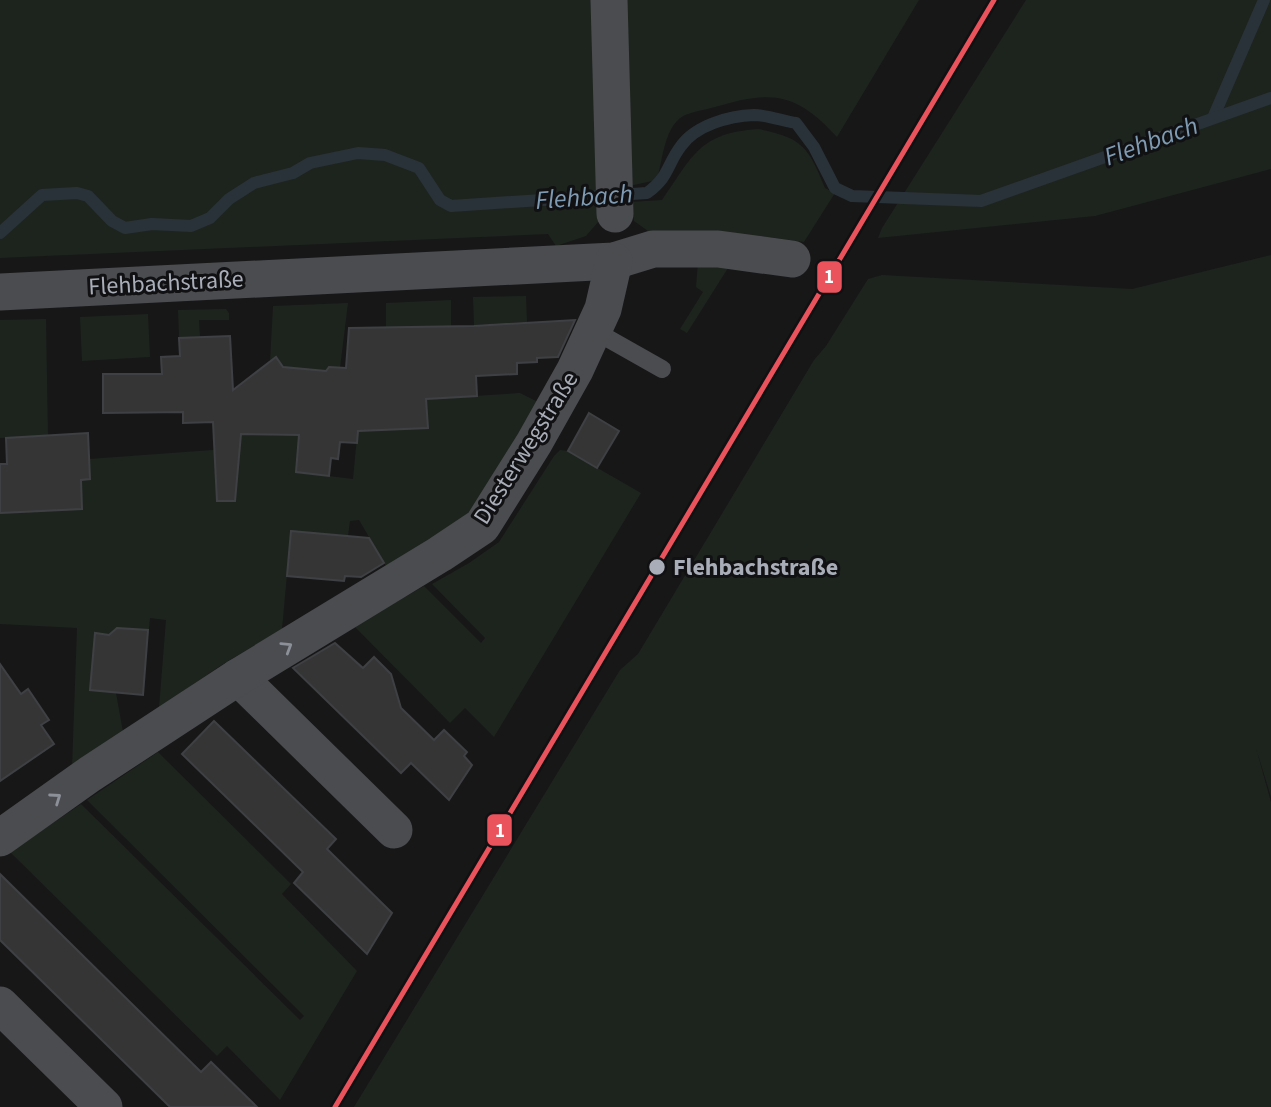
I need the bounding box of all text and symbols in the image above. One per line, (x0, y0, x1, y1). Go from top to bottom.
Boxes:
water label: Flehbach (1099, 107, 1203, 175)
water label: Flehbach (534, 175, 634, 219)
line badge: 1 (816, 260, 843, 294)
street label: Flehbachstraße (88, 261, 244, 305)
text: 1 (824, 264, 834, 291)
street label: Diesterwegstraße (465, 365, 587, 531)
place label: Flehbachstraße (673, 550, 838, 585)
marker: Flehbachstraße (647, 557, 667, 577)
one-way arrow (279, 642, 292, 655)
one-way arrow (48, 794, 61, 806)
line badge: 1 (486, 813, 513, 847)
text: 1 (495, 818, 505, 845)

